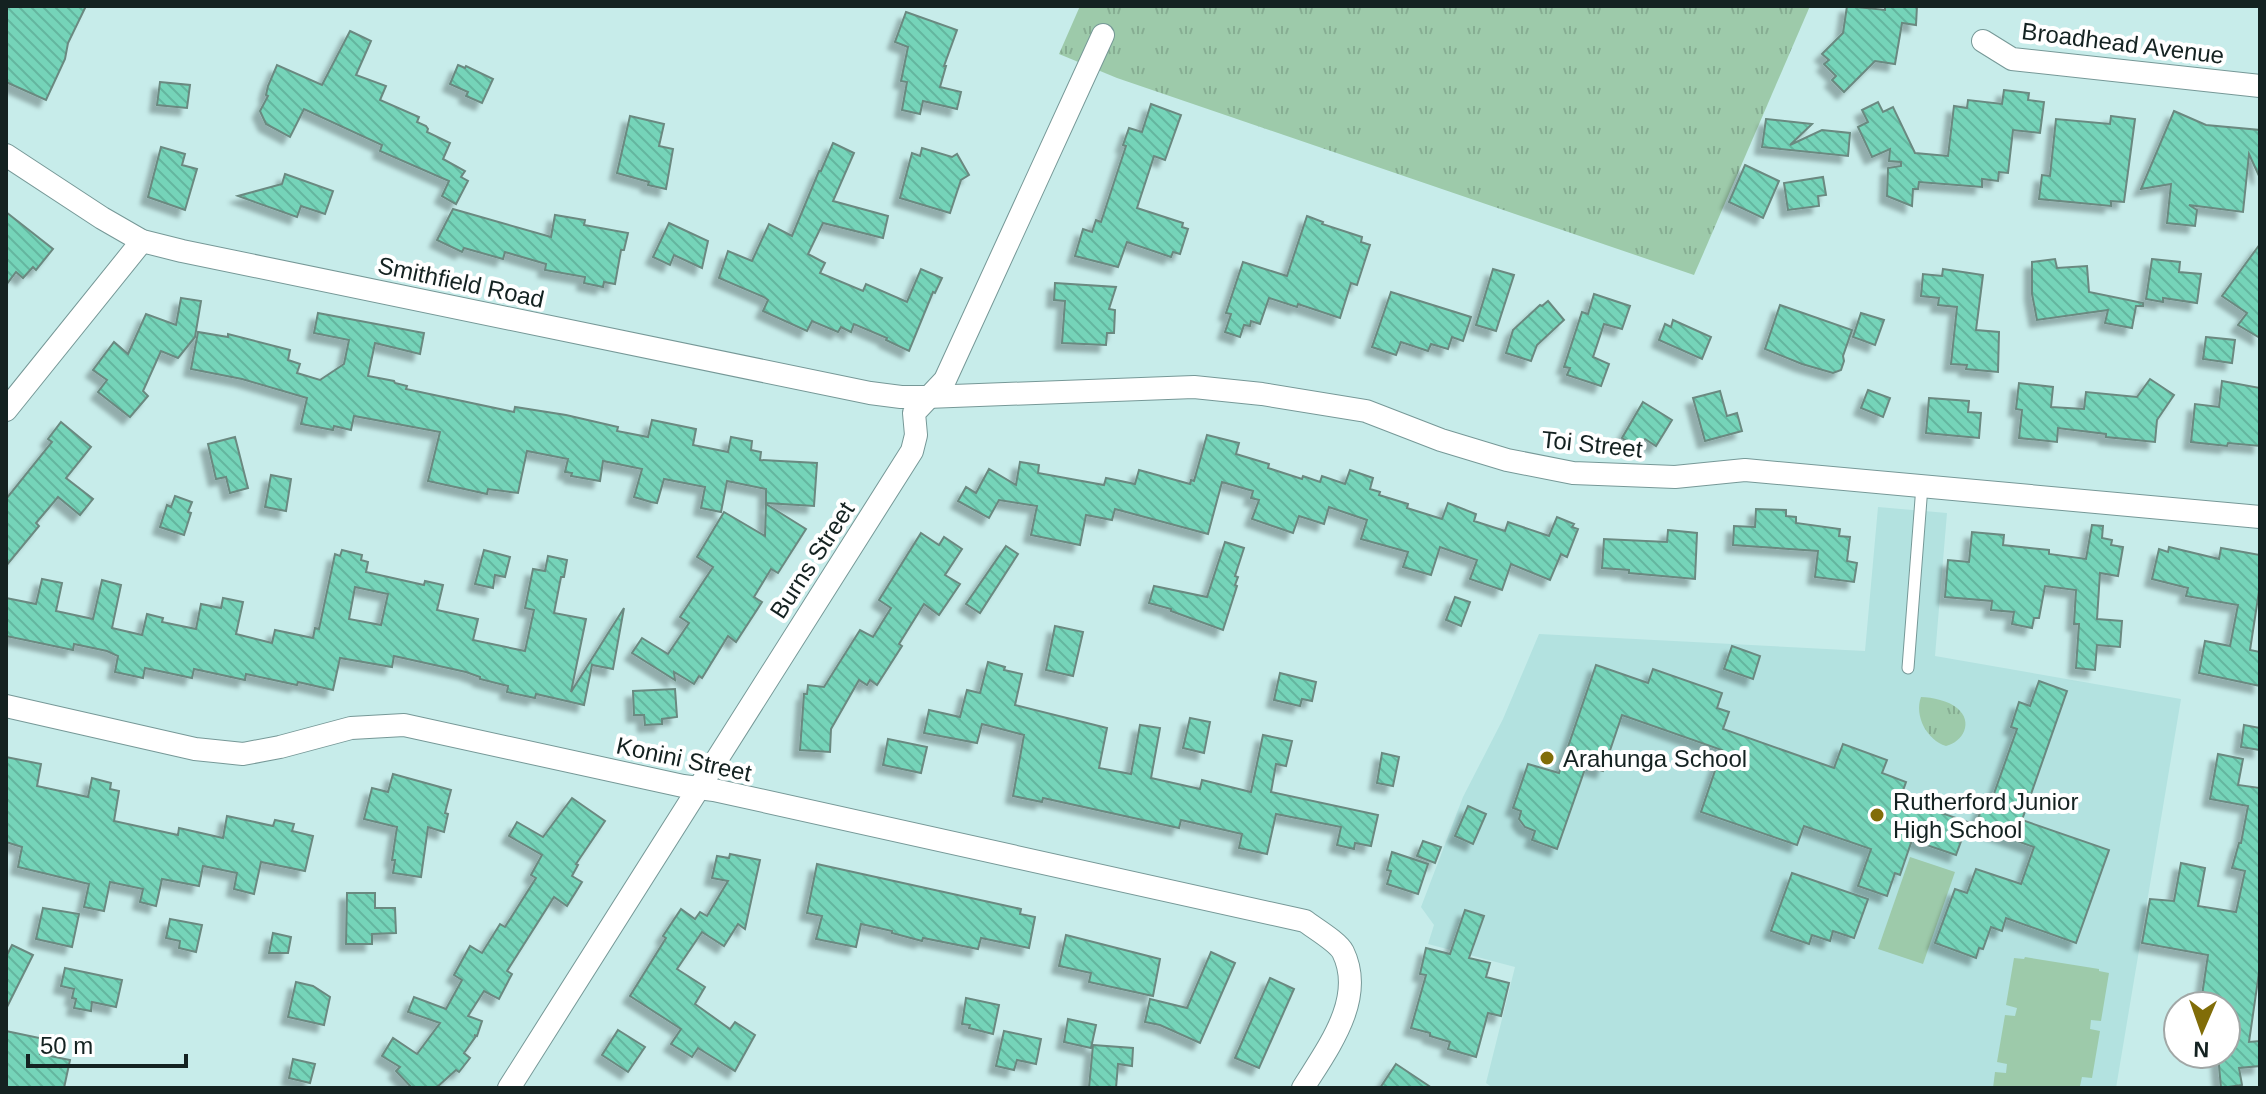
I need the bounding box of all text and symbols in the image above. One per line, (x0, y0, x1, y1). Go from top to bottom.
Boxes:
street label: Broadhead Avenue (2020, 17, 2226, 69)
street label: Smithfield Road (375, 251, 547, 313)
street label: Toi Street (1540, 425, 1644, 463)
street label: Burns Street (764, 496, 860, 623)
street label: Konini Street (614, 732, 754, 787)
place label: Arahunga School (1563, 745, 1747, 772)
marker: Arahunga School (1538, 749, 1556, 767)
place label: Rutherford Junior High School (1893, 788, 2078, 843)
marker: Rutherford Junior High School (1868, 806, 1886, 824)
north arrow (2162, 990, 2242, 1070)
scale bar (28, 1018, 186, 1068)
text: 50 m (40, 1032, 93, 1059)
text: N (2193, 1037, 2210, 1062)

